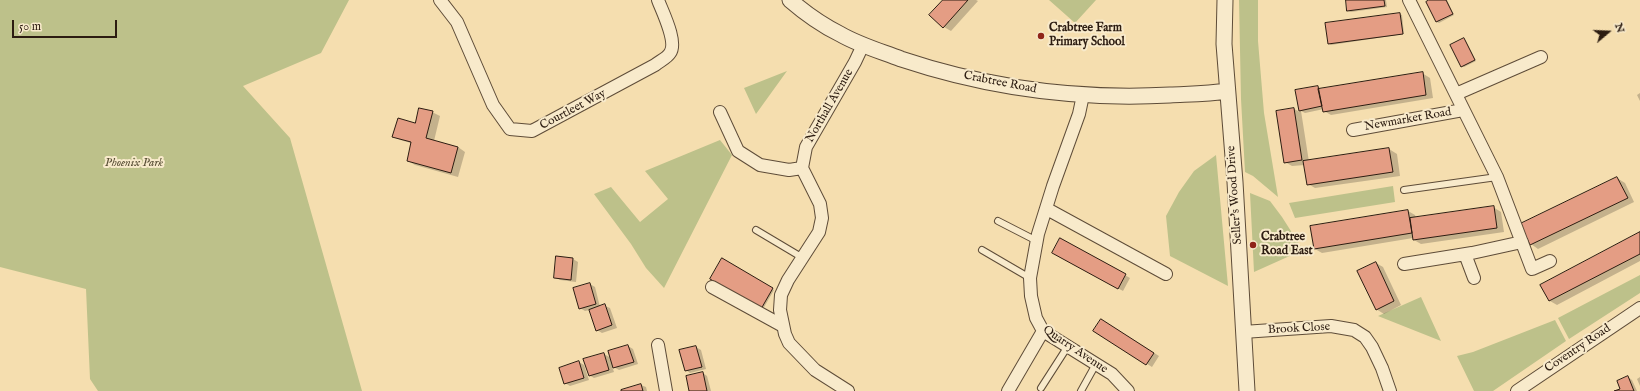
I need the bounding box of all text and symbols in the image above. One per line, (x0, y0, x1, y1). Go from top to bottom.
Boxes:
scale bar (14, 12, 119, 38)
north arrow (1588, 12, 1628, 52)
text: 50 m (19, 19, 41, 34)
text: N (1611, 21, 1628, 35)
place label: Crabtree Farm Primary School (1049, 22, 1125, 50)
marker: Crabtree Farm Primary School (1036, 31, 1046, 41)
street label: Northall Avenue (803, 67, 857, 145)
street label: Crabtree Road (962, 69, 1038, 97)
street label: Courtleet Way (538, 87, 608, 133)
street label: Newmarket Road (1363, 105, 1453, 135)
street label: Seller's Wood Drive (1224, 145, 1246, 245)
park label: Phoenix Park (105, 157, 163, 171)
place label: Crabtree Road East (1261, 231, 1313, 259)
marker: Crabtree Road East (1248, 240, 1258, 250)
street label: Brook Close (1268, 320, 1330, 338)
street label: Coventry Road (1542, 322, 1614, 376)
street label: Quarry Avenue (1040, 323, 1110, 377)

